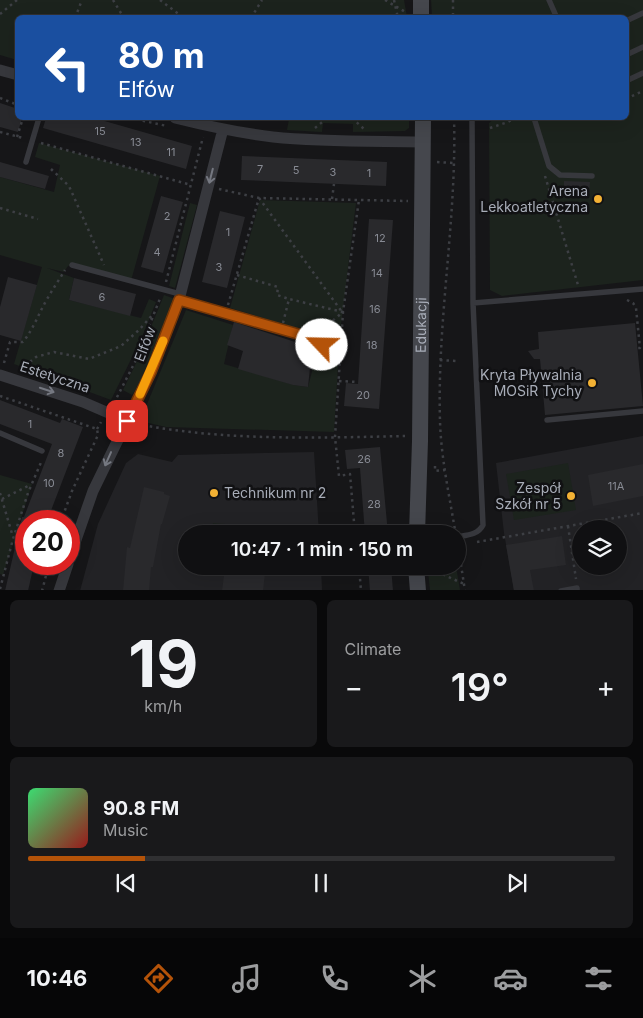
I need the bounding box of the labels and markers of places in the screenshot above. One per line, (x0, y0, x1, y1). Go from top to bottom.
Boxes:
place label: Arena Lekkoatletyczna (480, 182, 588, 215)
marker: Arena Lekkoatletyczna (592, 193, 604, 205)
place label: Kryta Pływalnia MOSiR Tychy (480, 366, 582, 399)
marker: Kryta Pływalnia MOSiR Tychy (586, 377, 598, 389)
pin (106, 400, 148, 442)
place label: Zespół Szkół nr 5 (495, 479, 562, 512)
place label: Technikum nr 2 (224, 484, 326, 501)
marker: Technikum nr 2 (208, 487, 220, 499)
marker: Zespół Szkół nr 5 (565, 490, 577, 502)

